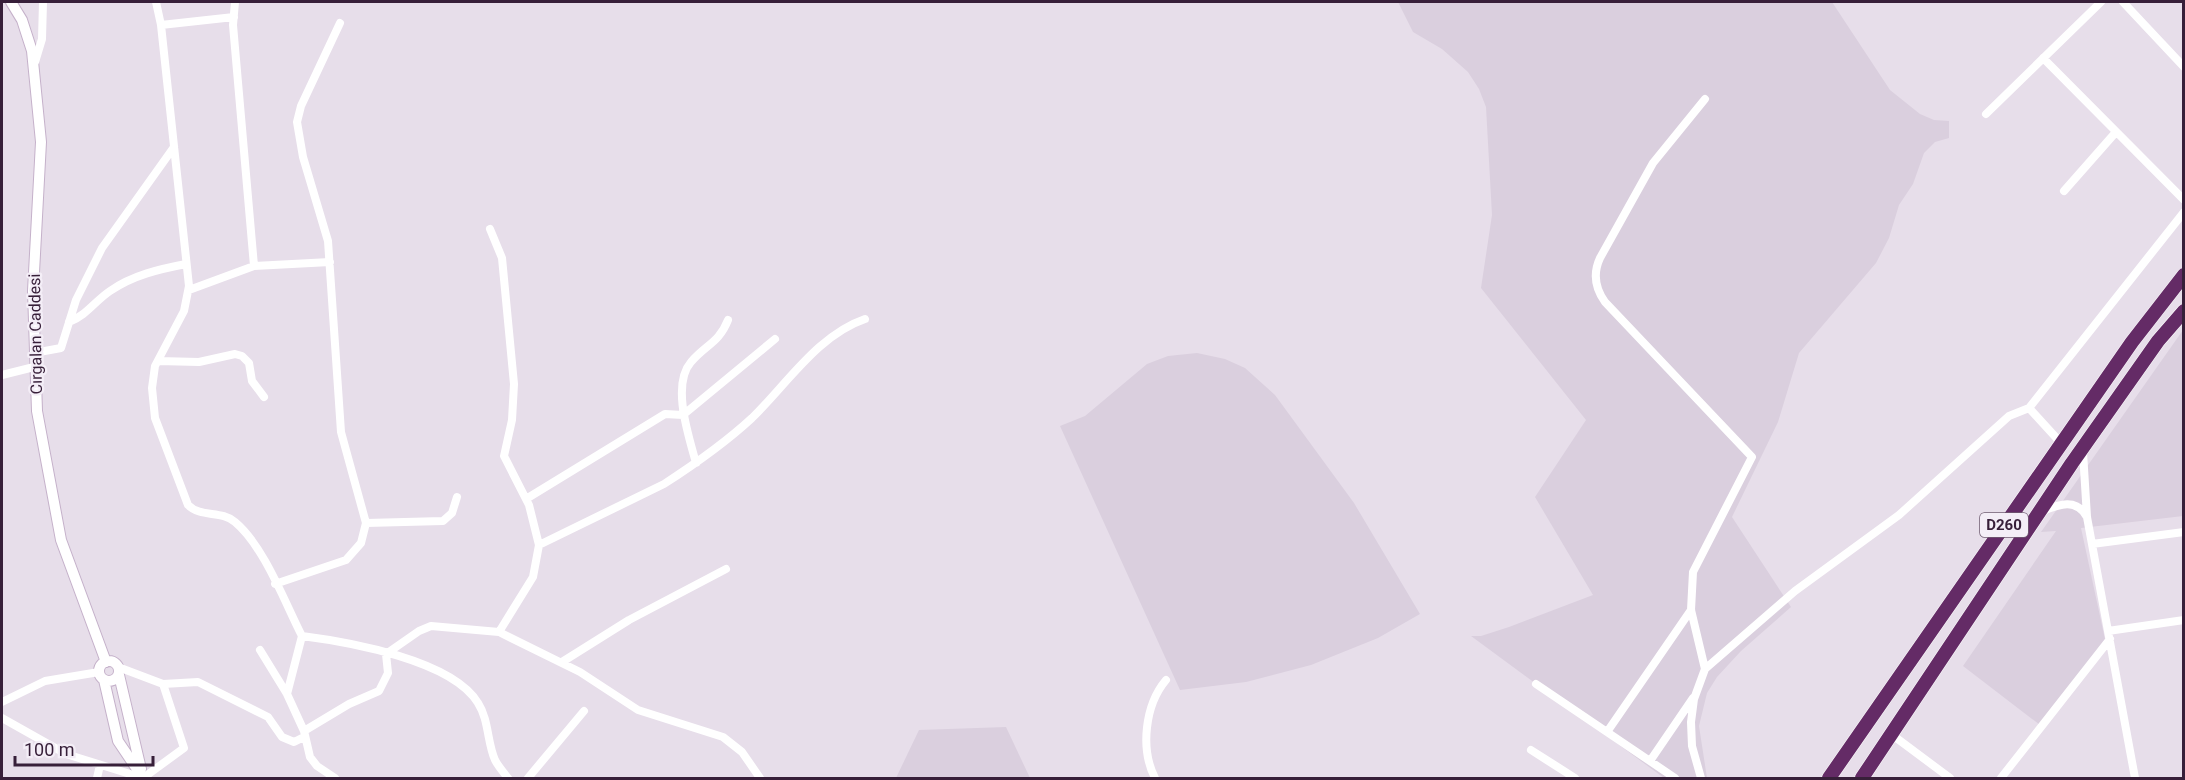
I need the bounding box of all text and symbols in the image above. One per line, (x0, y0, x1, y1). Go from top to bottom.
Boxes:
street label: Cırgalan Caddesi (25, 274, 46, 394)
road number: D260 (1980, 513, 2028, 537)
scale bar (15, 729, 153, 767)
text: 100 m (24, 739, 75, 760)

